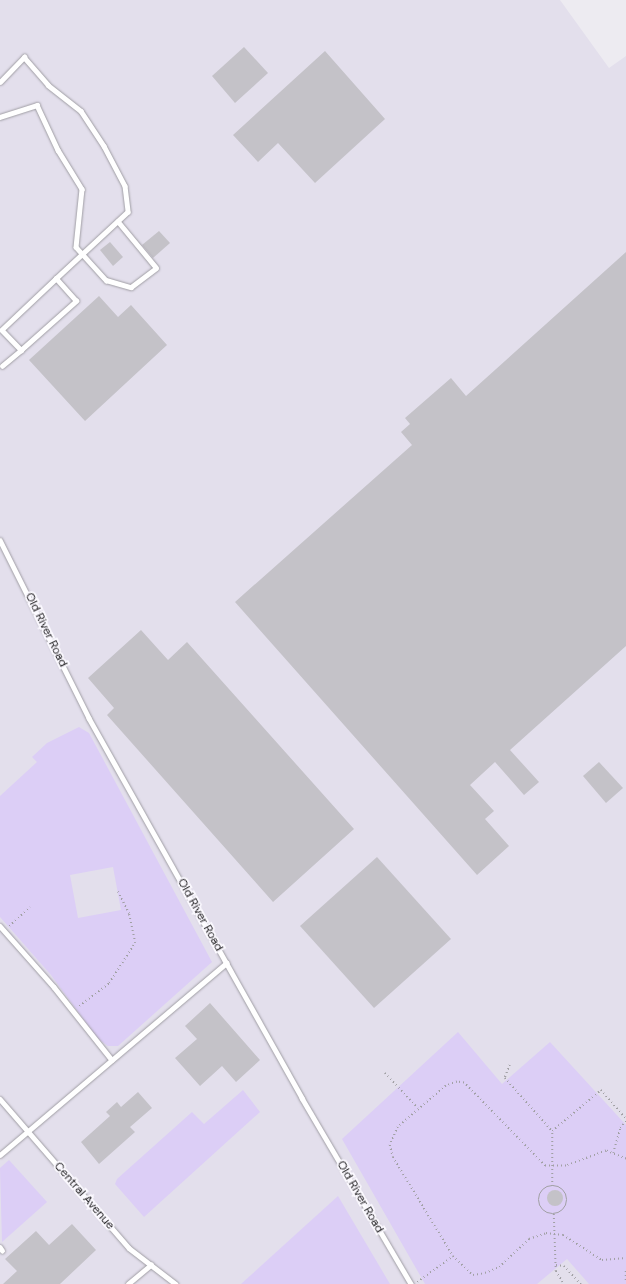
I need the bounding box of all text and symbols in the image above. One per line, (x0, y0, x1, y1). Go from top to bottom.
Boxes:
street label: Old River Road (22, 590, 70, 670)
street label: Old River Road (174, 876, 226, 954)
street label: Old River Road (333, 1158, 387, 1236)
street label: Central Avenue (51, 1159, 117, 1233)

